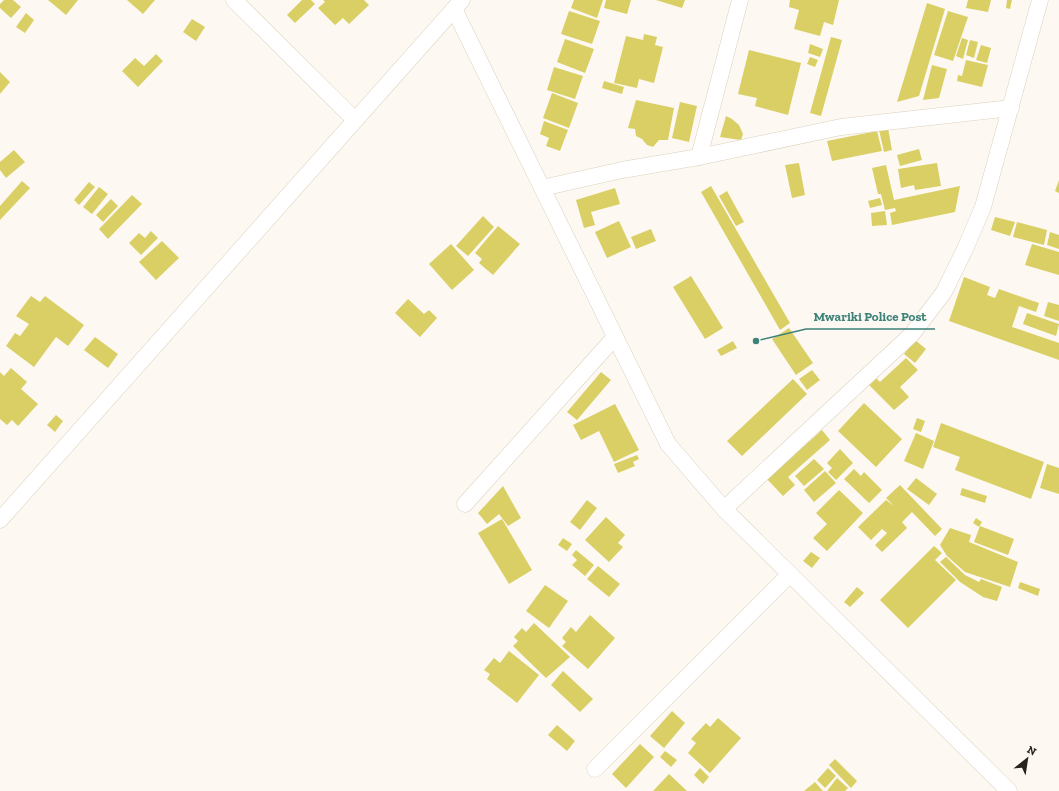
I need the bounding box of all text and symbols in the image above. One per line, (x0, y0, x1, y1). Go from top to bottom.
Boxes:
callout: Mwariki Police Post (806, 304, 935, 329)
text: Mwariki Police Post (813, 309, 927, 324)
north arrow (1007, 739, 1047, 779)
text: N (1025, 743, 1039, 759)

